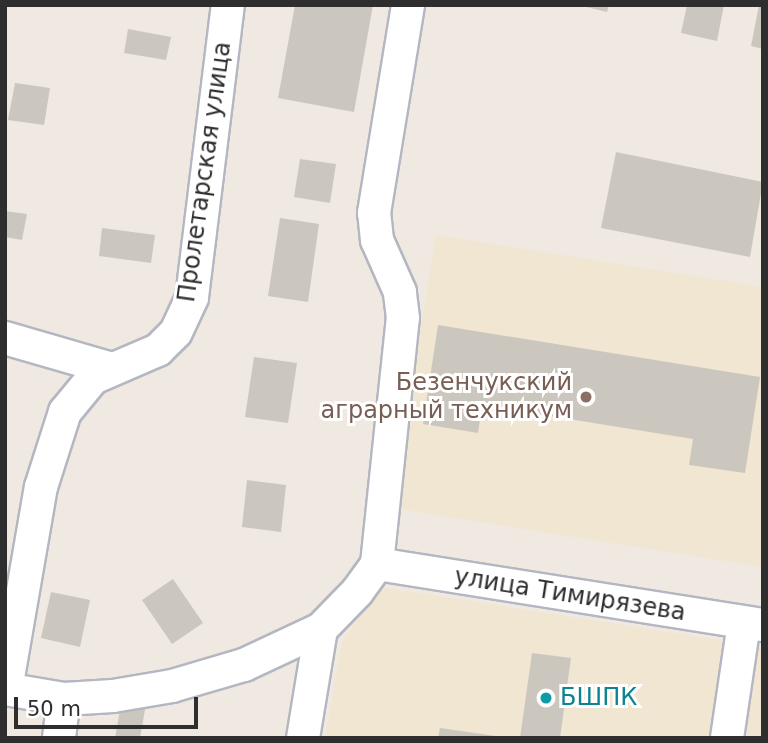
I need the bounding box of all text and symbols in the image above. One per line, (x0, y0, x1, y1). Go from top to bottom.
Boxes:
street label: Пролетарская улица (172, 40, 238, 304)
place label: Безенчукский аграрный техникум (321, 369, 572, 425)
marker: Безенчукский аграрный техникум (578, 389, 594, 405)
street label: улица Тимирязева (452, 562, 688, 628)
scale bar (18, 684, 201, 728)
place label: БШПК (560, 684, 637, 712)
marker: БШПК (538, 690, 554, 706)
text: 50 m (27, 697, 81, 721)

